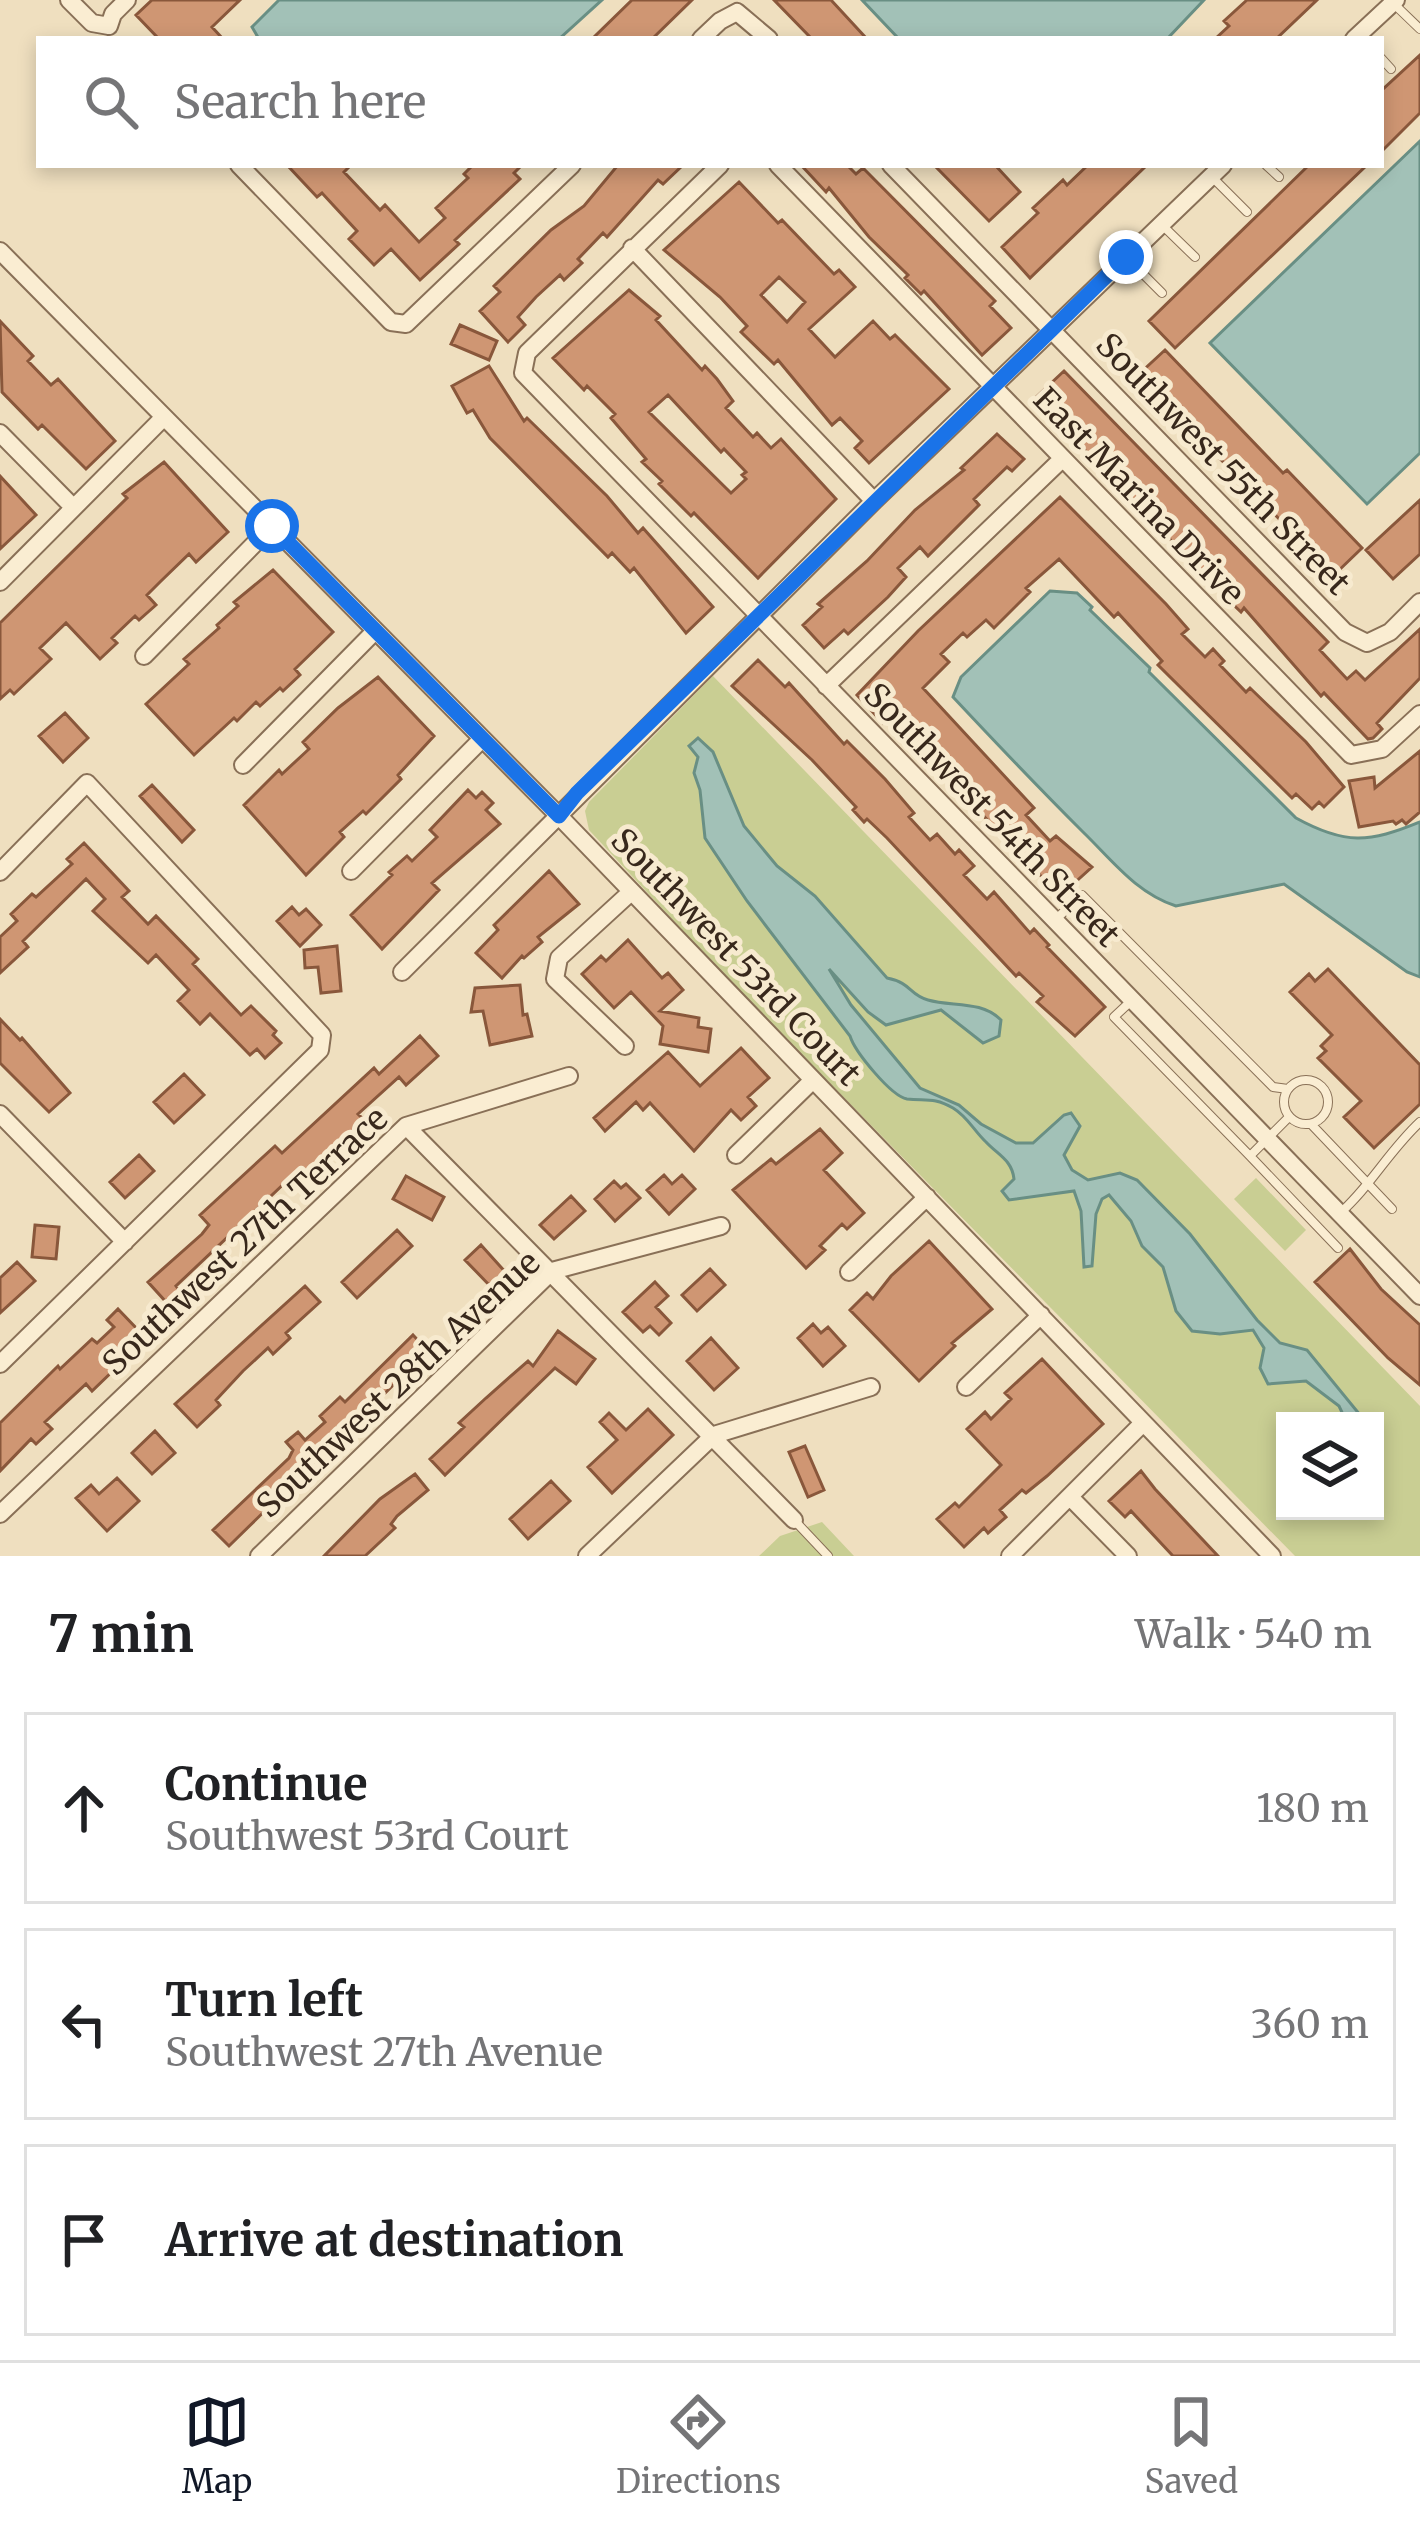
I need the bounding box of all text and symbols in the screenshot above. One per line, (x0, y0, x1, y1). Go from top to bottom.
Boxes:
search box (36, 36, 1384, 168)
icon: search (78, 69, 144, 135)
text: Search here (174, 74, 426, 130)
route end (1099, 230, 1153, 284)
street label: Southwest 55th Street (1087, 325, 1359, 603)
street label: East Marina Drive (1025, 379, 1253, 613)
route start (245, 499, 299, 553)
street label: Southwest 54th Street (855, 675, 1129, 955)
street label: Southwest 53rd Court (603, 820, 870, 1094)
street label: Southwest 27th Terrace (94, 1098, 396, 1384)
street label: Southwest 28th Avenue (248, 1242, 548, 1526)
map controls (1276, 1412, 1384, 1520)
button: layers (1276, 1412, 1384, 1520)
text: 7 min (48, 1602, 194, 1666)
text: Walk · 540 m (1135, 1610, 1372, 1659)
text: Continue (165, 1756, 367, 1812)
icon: ahead (51, 1775, 117, 1841)
text: 180 m (1256, 1784, 1369, 1833)
text: Southwest 53rd Court (165, 1812, 569, 1861)
text: Turn left (165, 1972, 363, 2028)
icon: left (51, 1991, 117, 2057)
text: 360 m (1251, 2000, 1369, 2049)
text: Southwest 27th Avenue (165, 2028, 603, 2077)
icon: arrive (51, 2207, 117, 2273)
text: Arrive at destination (165, 2212, 623, 2268)
tab: Map (182, 2389, 252, 2502)
tab: Directions (616, 2389, 781, 2502)
tab: Saved (1145, 2389, 1238, 2502)

